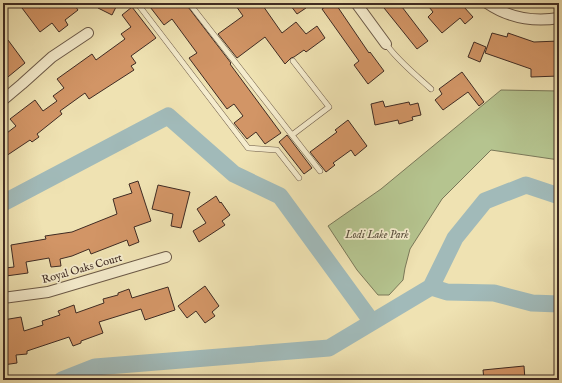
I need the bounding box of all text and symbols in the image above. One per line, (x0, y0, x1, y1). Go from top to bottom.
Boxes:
park label: Lodi Lake Park (344, 228, 409, 242)
street label: Royal Oaks Court (40, 251, 124, 287)

